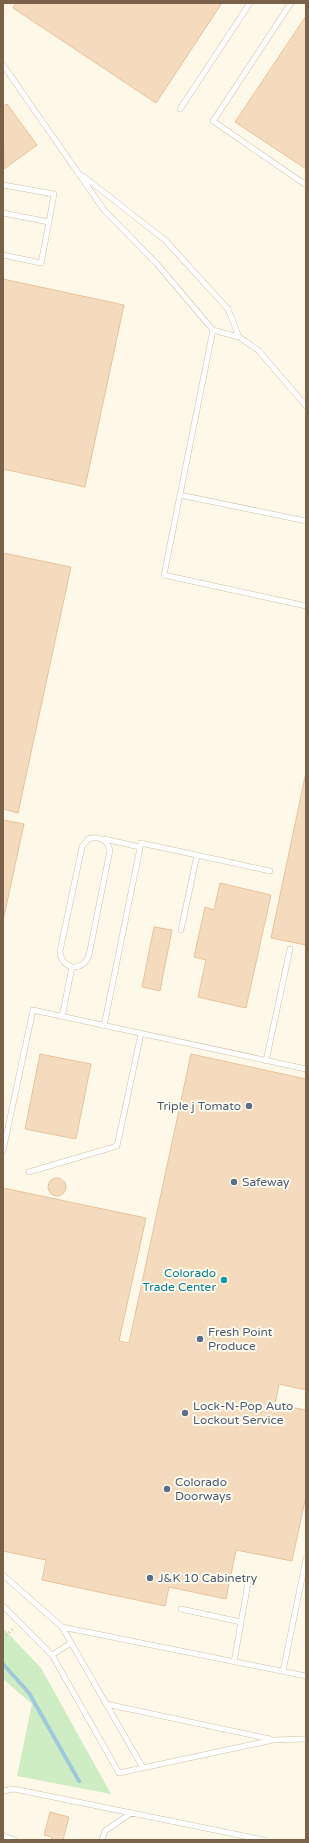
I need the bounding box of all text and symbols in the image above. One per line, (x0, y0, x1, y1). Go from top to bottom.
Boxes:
place label: Triple j Tomato (157, 1099, 241, 1113)
marker: Triple j Tomato (244, 1101, 254, 1111)
place label: Safeway (242, 1175, 290, 1189)
marker: Safeway (229, 1177, 239, 1187)
place label: Colorado Trade Center (143, 1266, 216, 1294)
marker: Colorado Trade Center (219, 1275, 229, 1285)
place label: Fresh Point Produce (208, 1325, 273, 1353)
marker: Fresh Point Produce (195, 1334, 205, 1344)
place label: Lock-N-Pop Auto Lockout Service (193, 1399, 293, 1427)
marker: Lock-N-Pop Auto Lockout Service (180, 1408, 190, 1418)
place label: Colorado Doorways (175, 1475, 231, 1503)
marker: Colorado Doorways (162, 1484, 172, 1494)
place label: J&K 10 Cabinetry (158, 1571, 258, 1585)
marker: J&K 10 Cabinetry (145, 1573, 155, 1583)

